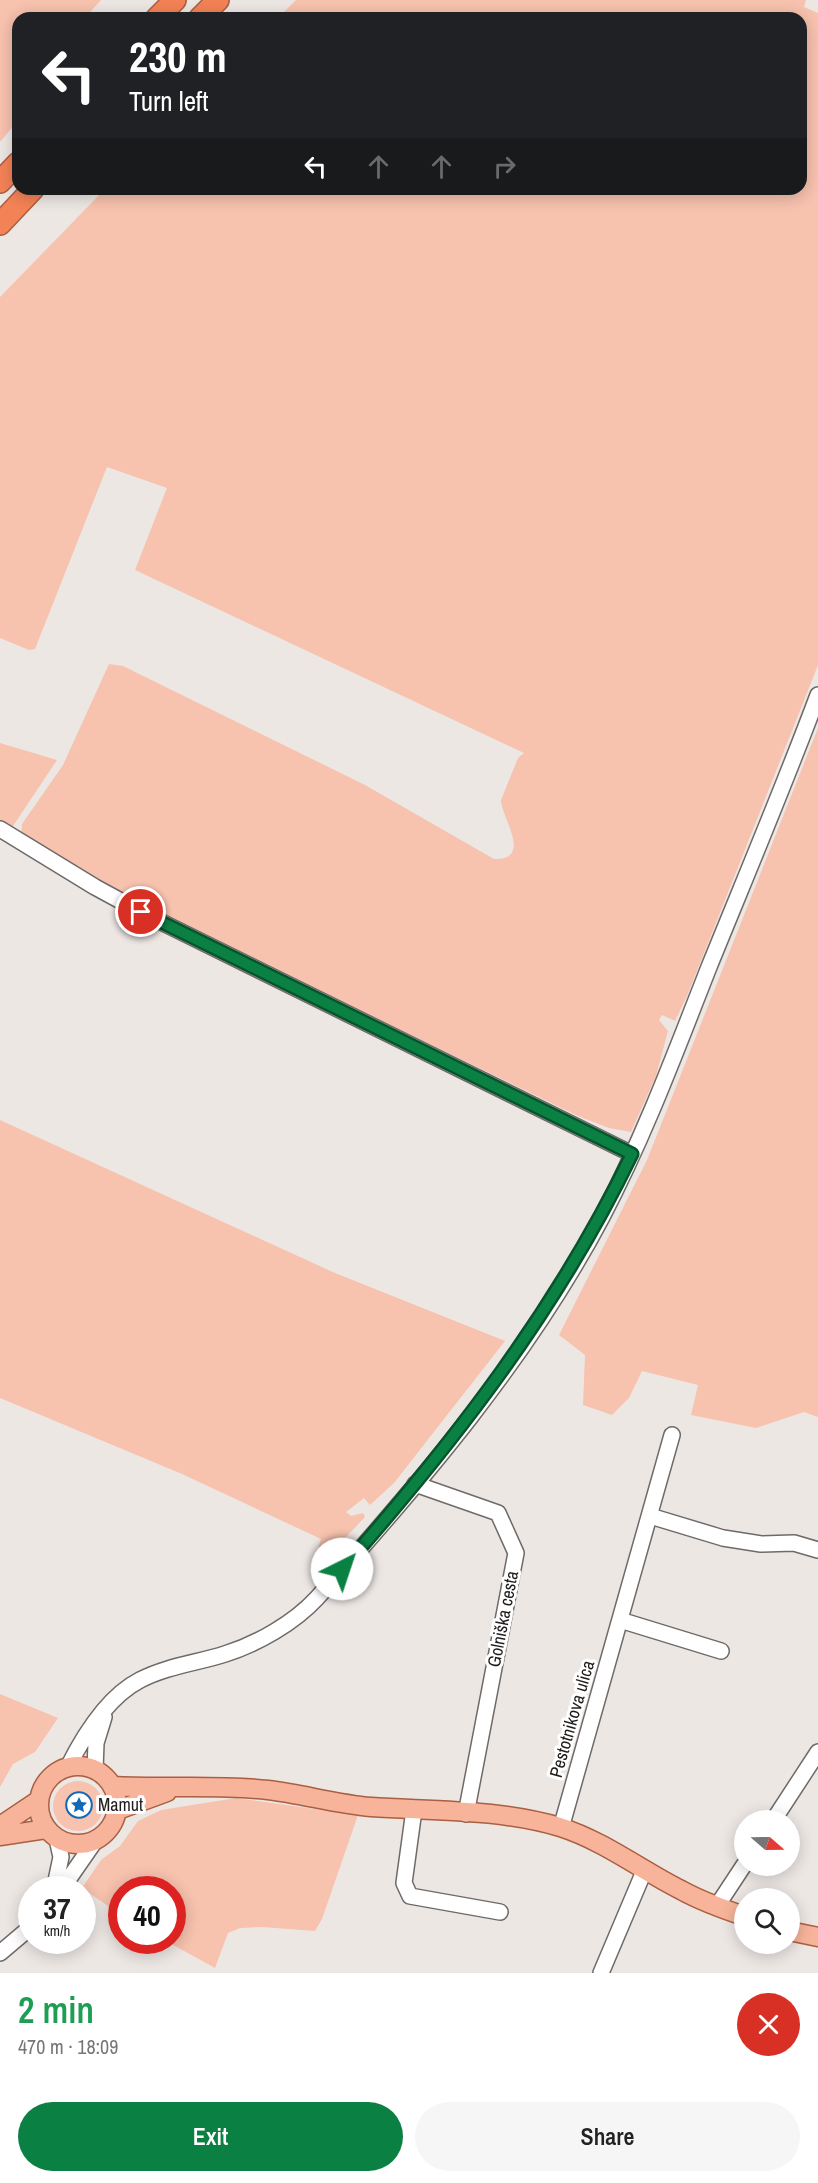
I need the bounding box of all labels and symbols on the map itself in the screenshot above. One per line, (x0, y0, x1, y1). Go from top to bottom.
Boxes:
pin (115, 886, 166, 937)
position arrow (310, 1537, 374, 1601)
street label: Golniška cesta (481, 1569, 524, 1669)
street label: Pestotnikova ulica (543, 1657, 600, 1780)
place icon: Mamut (64, 1790, 94, 1820)
place label: Mamut (98, 1792, 143, 1817)
north arrow (734, 1810, 800, 1876)
speed limit sign: 40 (108, 1876, 186, 1954)

